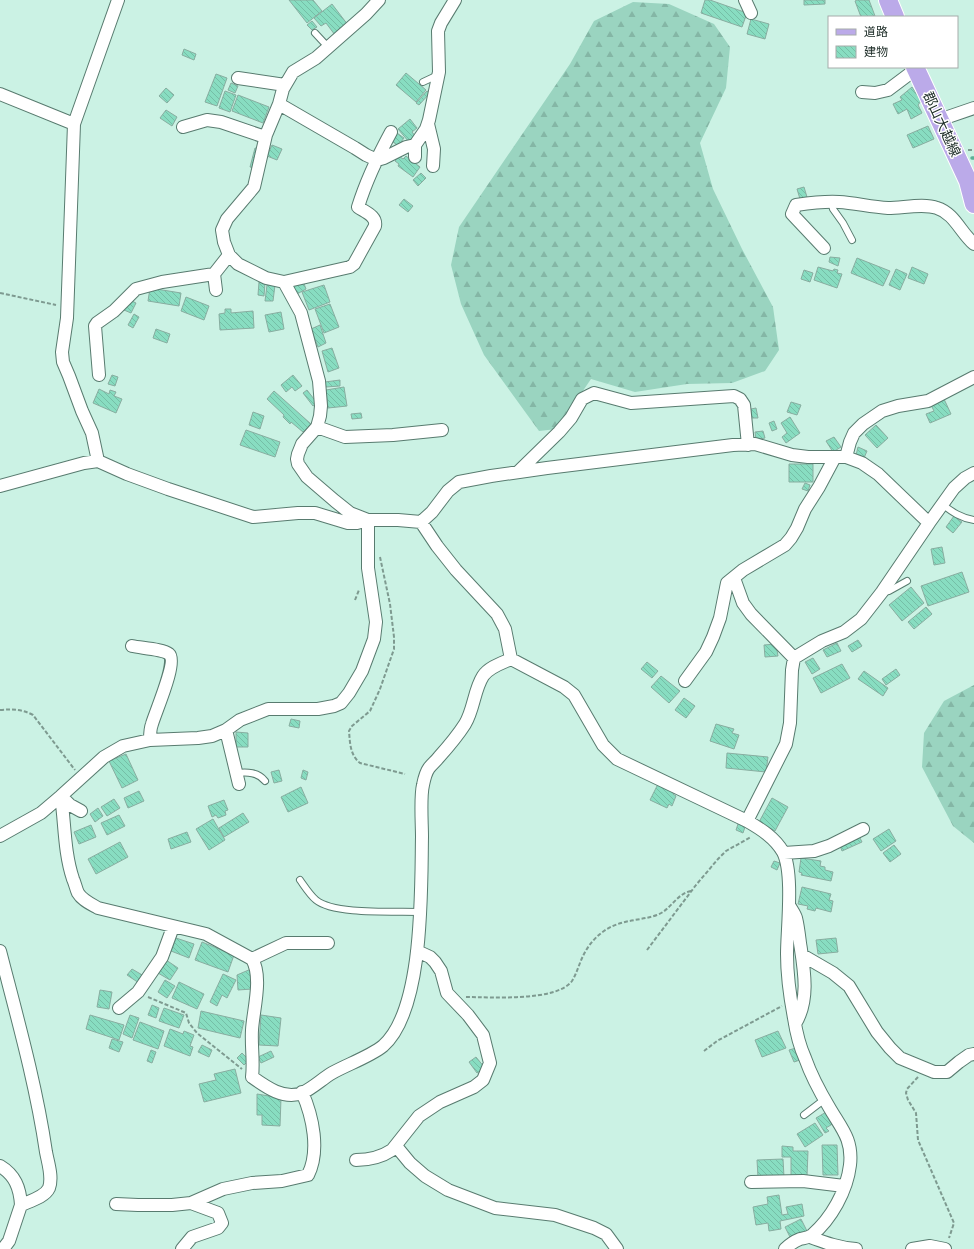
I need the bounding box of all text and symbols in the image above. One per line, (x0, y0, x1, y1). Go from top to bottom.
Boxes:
legend (828, 16, 958, 68)
text: 道路 (864, 23, 888, 40)
text: 建物 (864, 43, 888, 60)
street label: 郡山大越線 (919, 88, 966, 160)

